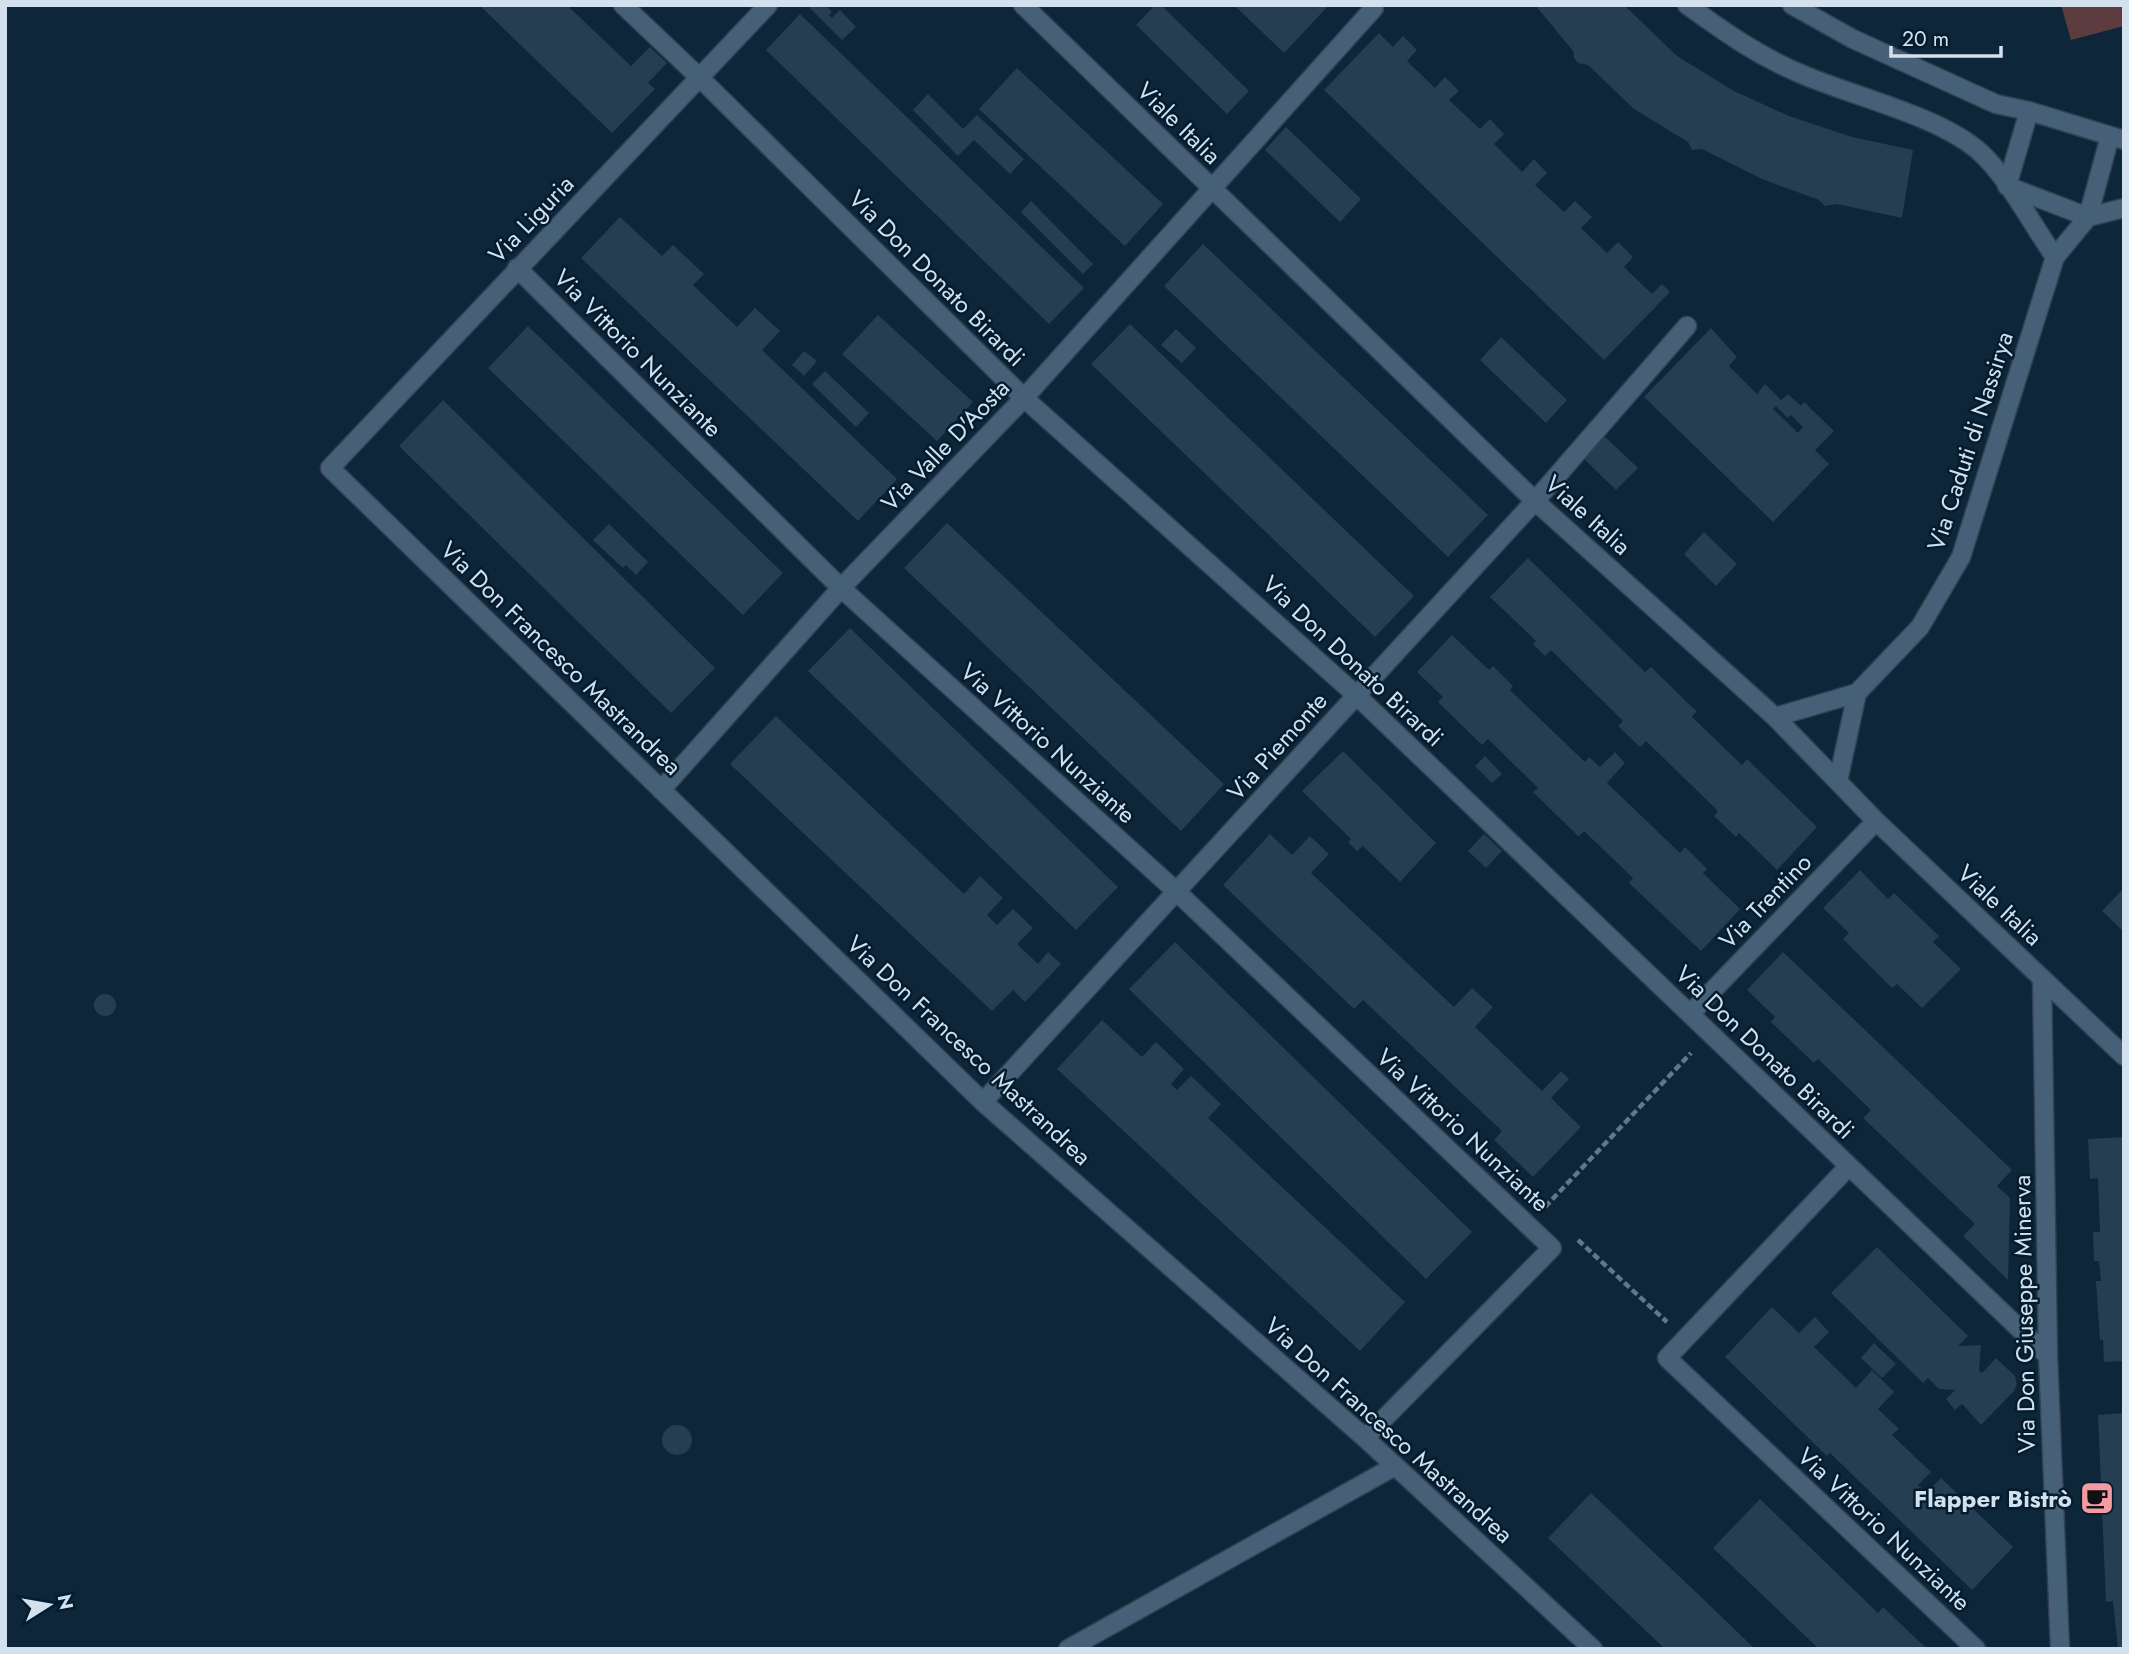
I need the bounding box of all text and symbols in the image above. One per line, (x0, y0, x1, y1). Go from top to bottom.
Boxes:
scale bar (1891, 14, 2001, 58)
text: 20 m (1902, 24, 1949, 54)
street label: Viale Italia (1129, 74, 1229, 172)
street label: Via Liguria (480, 167, 582, 271)
street label: Via Don Donato Birardi (841, 182, 1033, 374)
street label: Via Vittorio Nunziante (546, 261, 730, 445)
street label: Via Caduti di Nassirya (1918, 327, 2022, 555)
street label: Via Valle D'Aosta (873, 371, 1017, 519)
street label: Viale Italia (1537, 467, 1639, 563)
street label: Via Don Francesco Mastrandrea (432, 533, 690, 783)
street label: Via Don Donato Birardi (1254, 567, 1452, 755)
street label: Via Vittorio Nunziante (952, 654, 1144, 832)
street label: Via Piemonte (1219, 684, 1335, 808)
street label: Via Trentino (1711, 845, 1819, 957)
street label: Viale Italia (1950, 856, 2050, 954)
street label: Via Don Francesco Mastrandrea (839, 927, 1099, 1173)
street label: Via Don Donato Birardi (1668, 957, 1862, 1147)
street label: Via Vittorio Nunziante (1369, 1040, 1557, 1220)
street label: Via Don Giuseppe Minerva (2004, 1175, 2044, 1453)
street label: Via Don Francesco Mastrandrea (1257, 1309, 1521, 1551)
street label: Via Vittorio Nunziante (1790, 1439, 1978, 1619)
cafe icon: Flapper Bistrò (2078, 1479, 2116, 1517)
place label: Flapper Bistrò (1914, 1481, 2072, 1516)
north arrow (14, 1570, 84, 1640)
text: N (51, 1592, 80, 1612)

